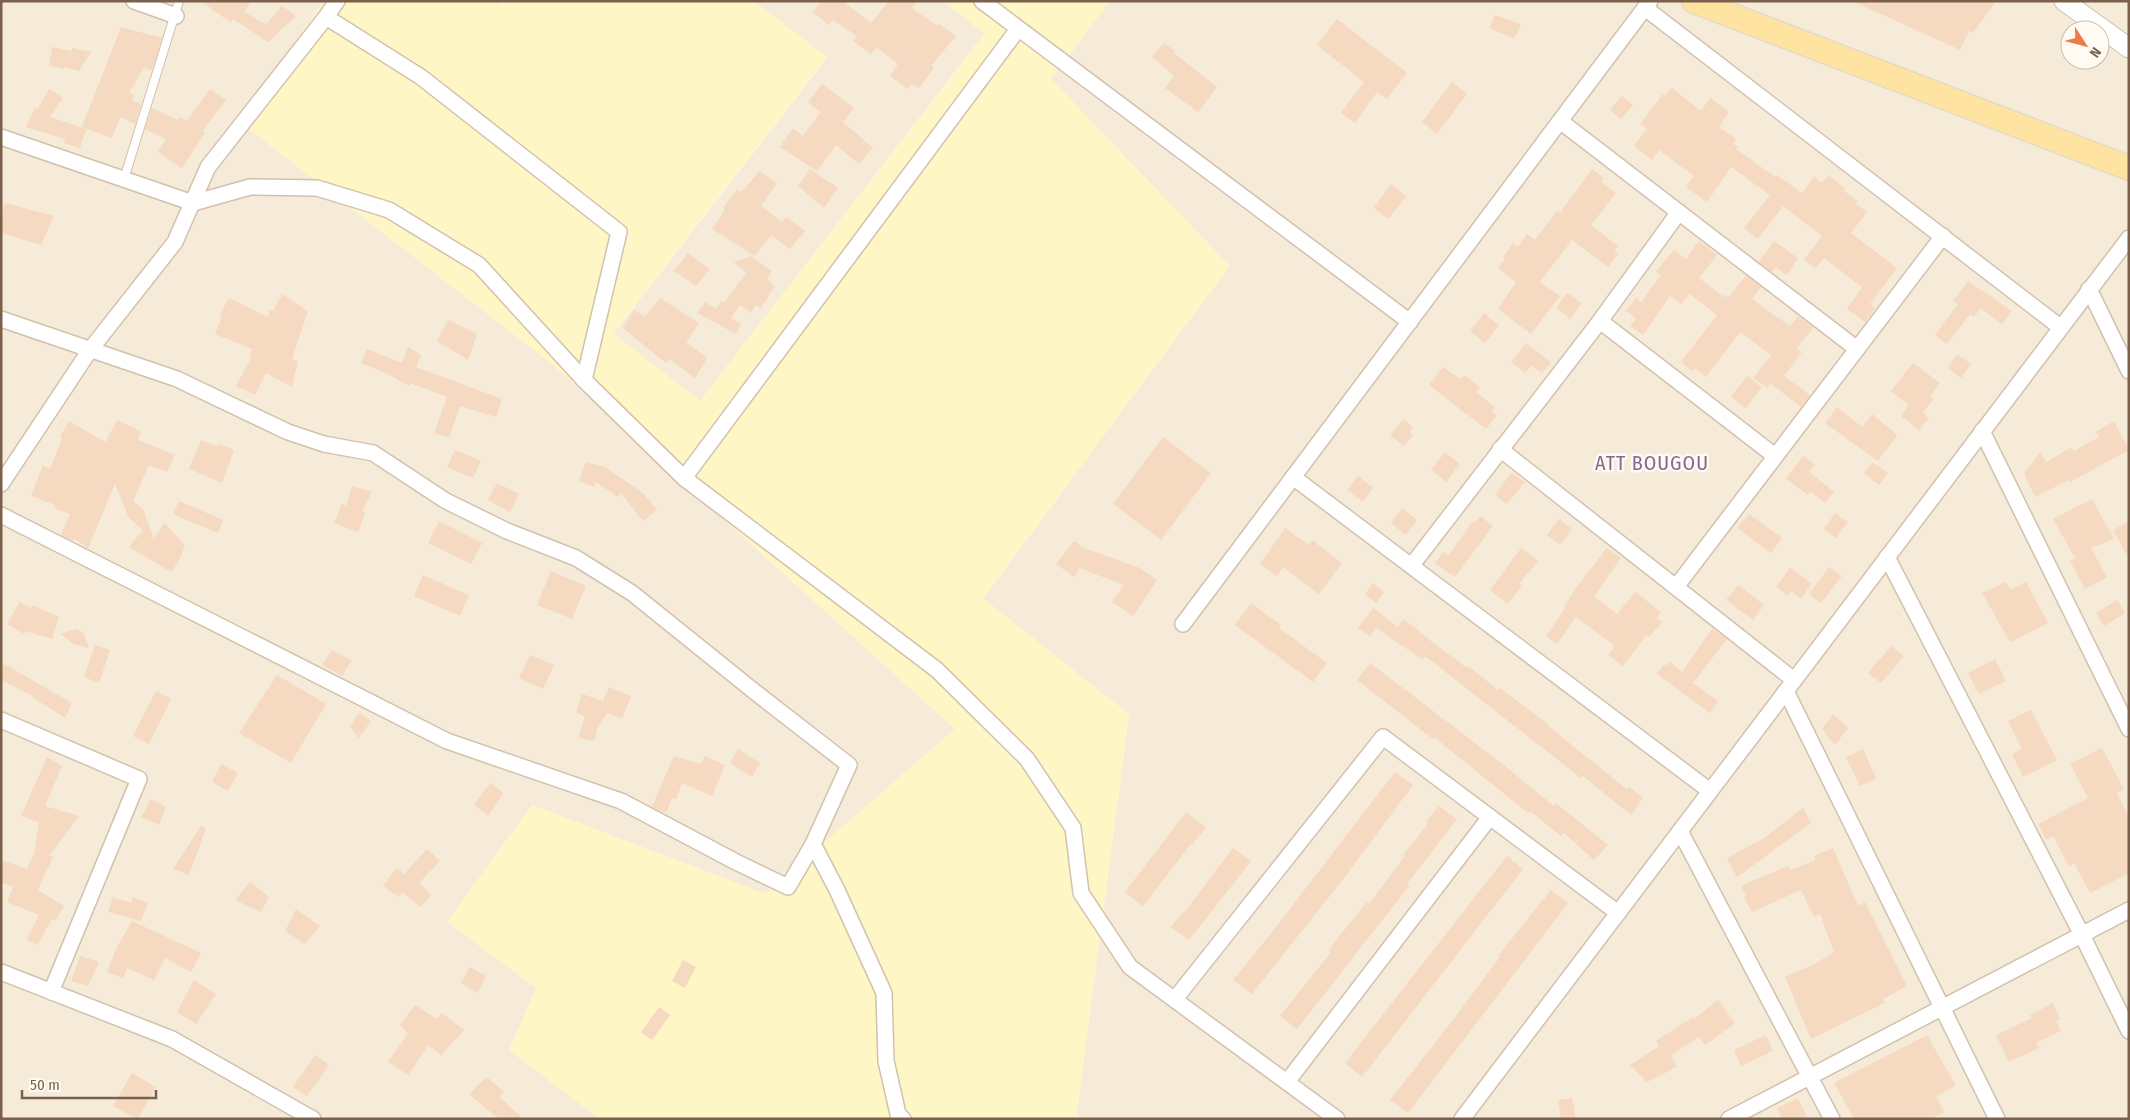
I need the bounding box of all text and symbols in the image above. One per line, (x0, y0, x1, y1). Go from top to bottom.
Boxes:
north arrow (2060, 20, 2110, 70)
text: N (2086, 44, 2104, 61)
district label: ATT BOUGOU (1595, 451, 1709, 475)
scale bar (22, 1068, 156, 1100)
text: 50 m (30, 1076, 60, 1094)

